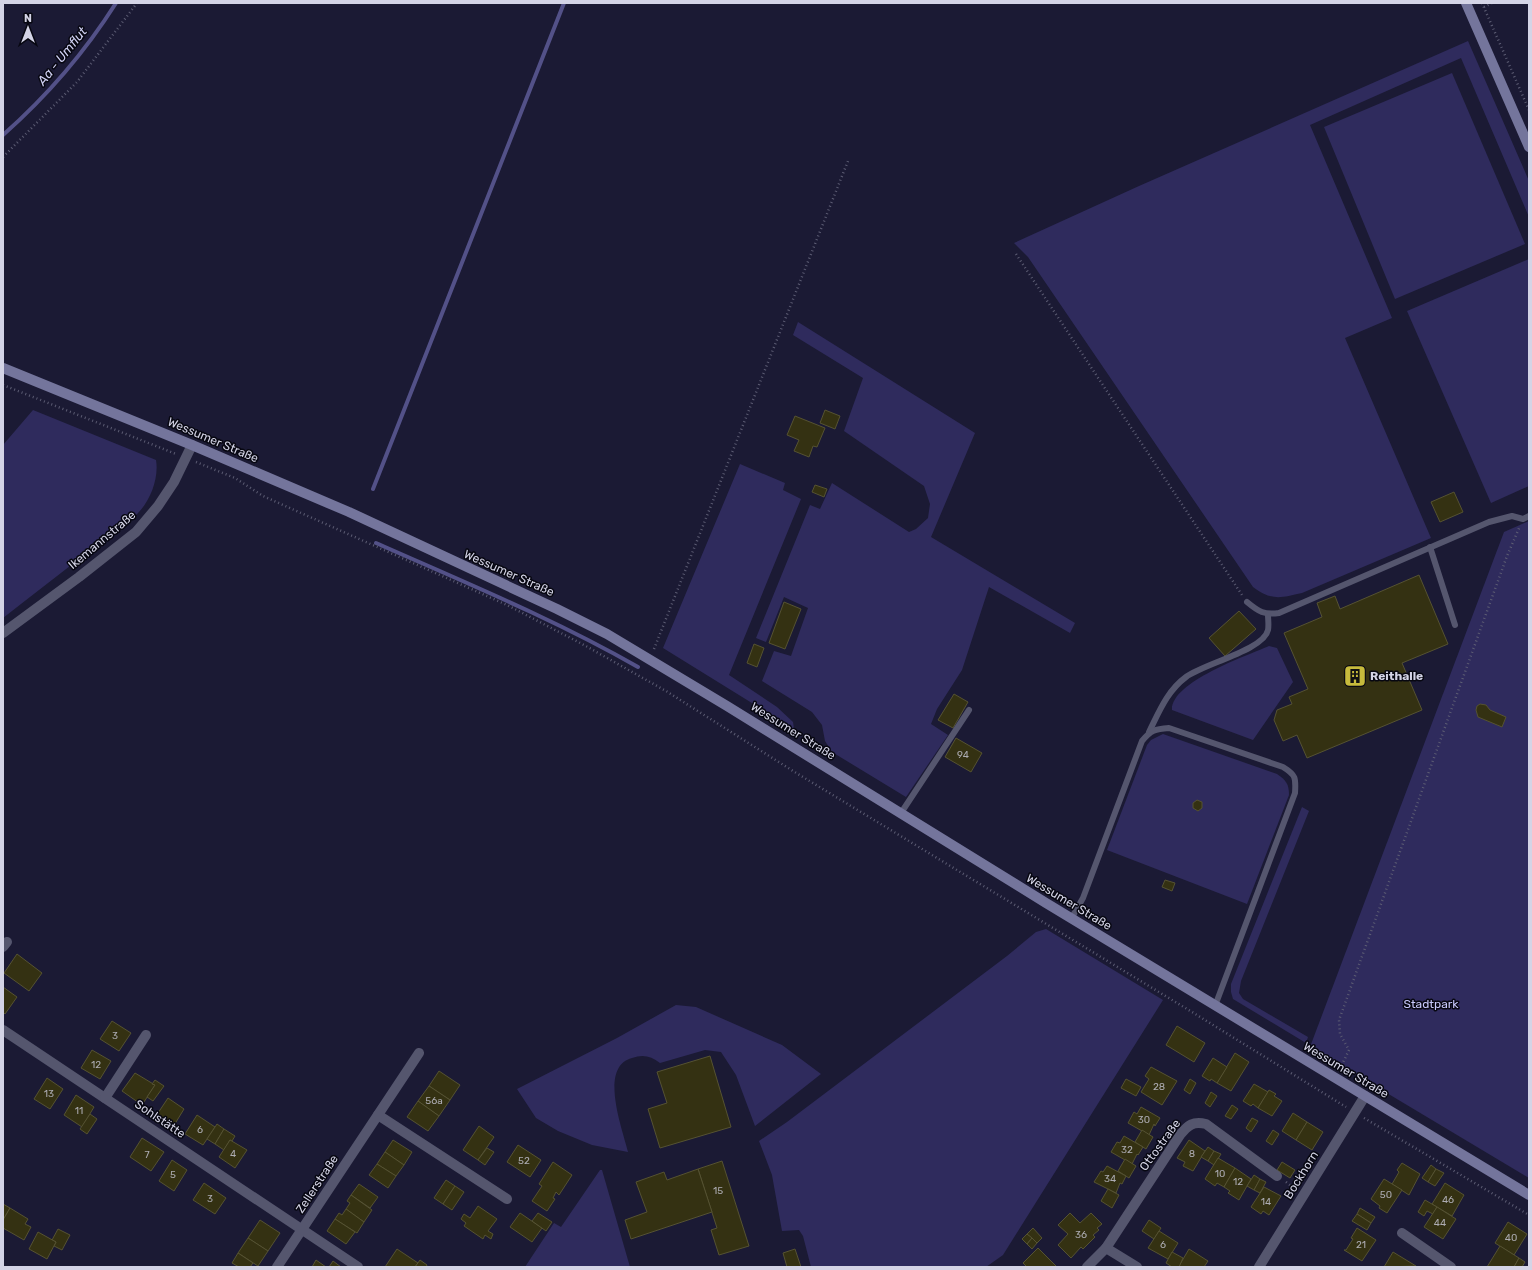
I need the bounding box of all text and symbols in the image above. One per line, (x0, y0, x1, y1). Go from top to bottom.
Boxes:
north arrow (8, 8, 48, 48)
text: N (24, 12, 32, 25)
water label: Aa - Umflut (33, 23, 91, 89)
street label: Wessumer Straße (166, 415, 261, 466)
street label: Ikemannstraße (66, 508, 139, 572)
street label: Wessumer Straße (462, 547, 556, 599)
building icon: Reithalle (1342, 663, 1368, 689)
place label: Reithalle (1370, 669, 1423, 683)
street label: Wessumer Straße (748, 699, 838, 763)
house number: 94 (957, 749, 969, 761)
street label: Wessumer Straße (1024, 871, 1114, 933)
park label: Stadtpark (1403, 997, 1459, 1011)
house number: 3 (112, 1030, 118, 1042)
street label: Wessumer Straße (1301, 1039, 1391, 1101)
house number: 12 (91, 1059, 101, 1071)
house number: 28 (1153, 1081, 1165, 1093)
house number: 13 (44, 1088, 54, 1100)
house number: 56a (425, 1095, 443, 1107)
street label: Sohlstätte (132, 1097, 188, 1141)
house number: 11 (75, 1105, 83, 1117)
house number: 30 (1138, 1114, 1150, 1126)
street label: Ottostraße (1137, 1116, 1183, 1173)
house number: 6 (197, 1124, 203, 1136)
house number: 32 (1121, 1144, 1133, 1156)
house number: 4 (230, 1148, 236, 1160)
house number: 8 (1189, 1148, 1195, 1160)
street label: Bockhorn (1281, 1148, 1321, 1202)
house number: 7 (144, 1149, 150, 1161)
street label: Zellerstraße (293, 1152, 341, 1216)
house number: 52 (518, 1155, 530, 1167)
house number: 10 (1215, 1168, 1225, 1180)
house number: 5 (170, 1169, 176, 1181)
house number: 34 (1104, 1173, 1116, 1185)
house number: 12 (1233, 1176, 1243, 1188)
house number: 15 (713, 1185, 723, 1197)
house number: 50 (1380, 1189, 1392, 1201)
house number: 3 (207, 1193, 213, 1205)
house number: 46 (1442, 1194, 1454, 1206)
house number: 14 (1261, 1196, 1271, 1208)
house number: 44 (1434, 1217, 1446, 1229)
house number: 36 (1075, 1229, 1087, 1241)
house number: 40 (1505, 1232, 1517, 1244)
house number: 6 (1160, 1239, 1166, 1251)
house number: 21 (1356, 1239, 1366, 1251)

